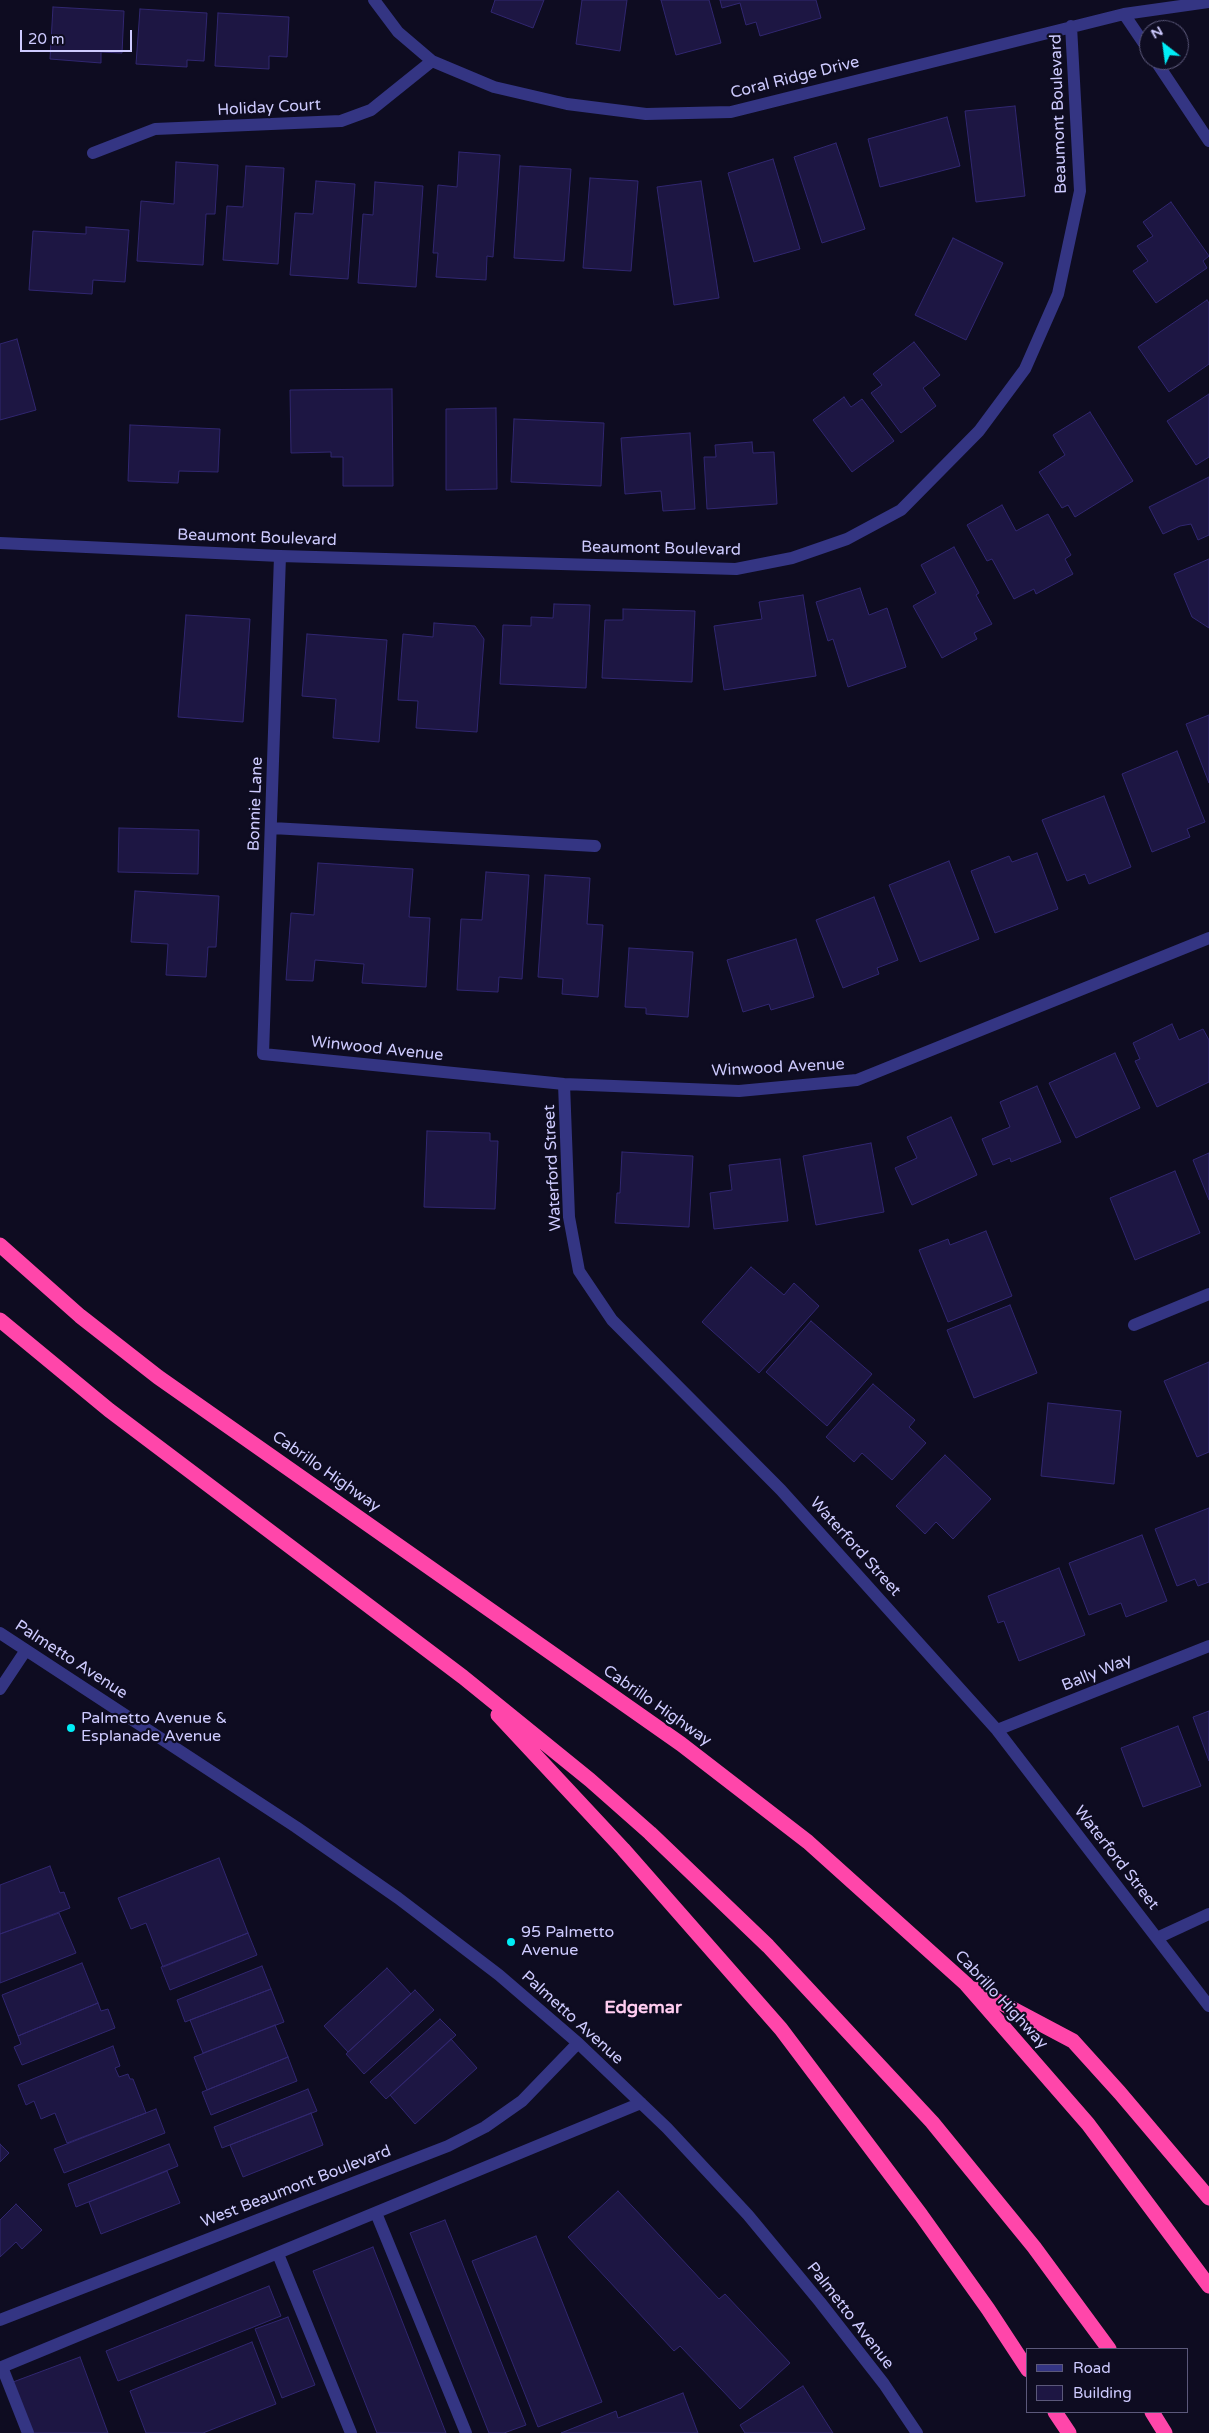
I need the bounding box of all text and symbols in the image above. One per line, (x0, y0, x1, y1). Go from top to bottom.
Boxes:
scale bar (22, 20, 135, 52)
north arrow (1139, 20, 1189, 70)
text: N (1148, 22, 1166, 43)
text: 20 m (28, 30, 65, 48)
street label: Beaumont Boulevard (1047, 34, 1071, 194)
street label: Coral Ridge Drive (729, 53, 861, 103)
street label: Holiday Court (217, 96, 321, 120)
street label: Beaumont Boulevard (177, 526, 337, 550)
street label: Beaumont Boulevard (581, 538, 741, 560)
street label: Bonnie Lane (245, 756, 267, 852)
street label: Winwood Avenue (310, 1032, 444, 1066)
street label: Winwood Avenue (711, 1055, 845, 1081)
street label: Waterford Street (540, 1104, 566, 1232)
street label: Cabrillo Highway (268, 1427, 384, 1517)
street label: Waterford Street (805, 1493, 905, 1601)
street label: Palmetto Avenue (11, 1616, 131, 1704)
street label: Bally Way (1059, 1650, 1135, 1696)
street label: Cabrillo Highway (599, 1661, 715, 1751)
place label: Palmetto Avenue & Esplanade Avenue (81, 1709, 227, 1747)
marker: Palmetto Avenue & Esplanade Avenue (65, 1722, 77, 1734)
street label: Waterford Street (1069, 1802, 1163, 1914)
place label: 95 Palmetto Avenue (521, 1923, 614, 1961)
marker: 95 Palmetto Avenue (505, 1936, 517, 1948)
street label: Cabrillo Highway (950, 1947, 1052, 2053)
street label: Palmetto Avenue (517, 1967, 627, 2069)
district label: Edgemar (604, 1997, 682, 2019)
street label: West Beaumont Boulevard (198, 2142, 394, 2232)
street label: Palmetto Avenue (802, 2259, 898, 2373)
legend (1026, 2348, 1189, 2413)
text: Road (1073, 2359, 1111, 2377)
text: Building (1073, 2384, 1132, 2402)

